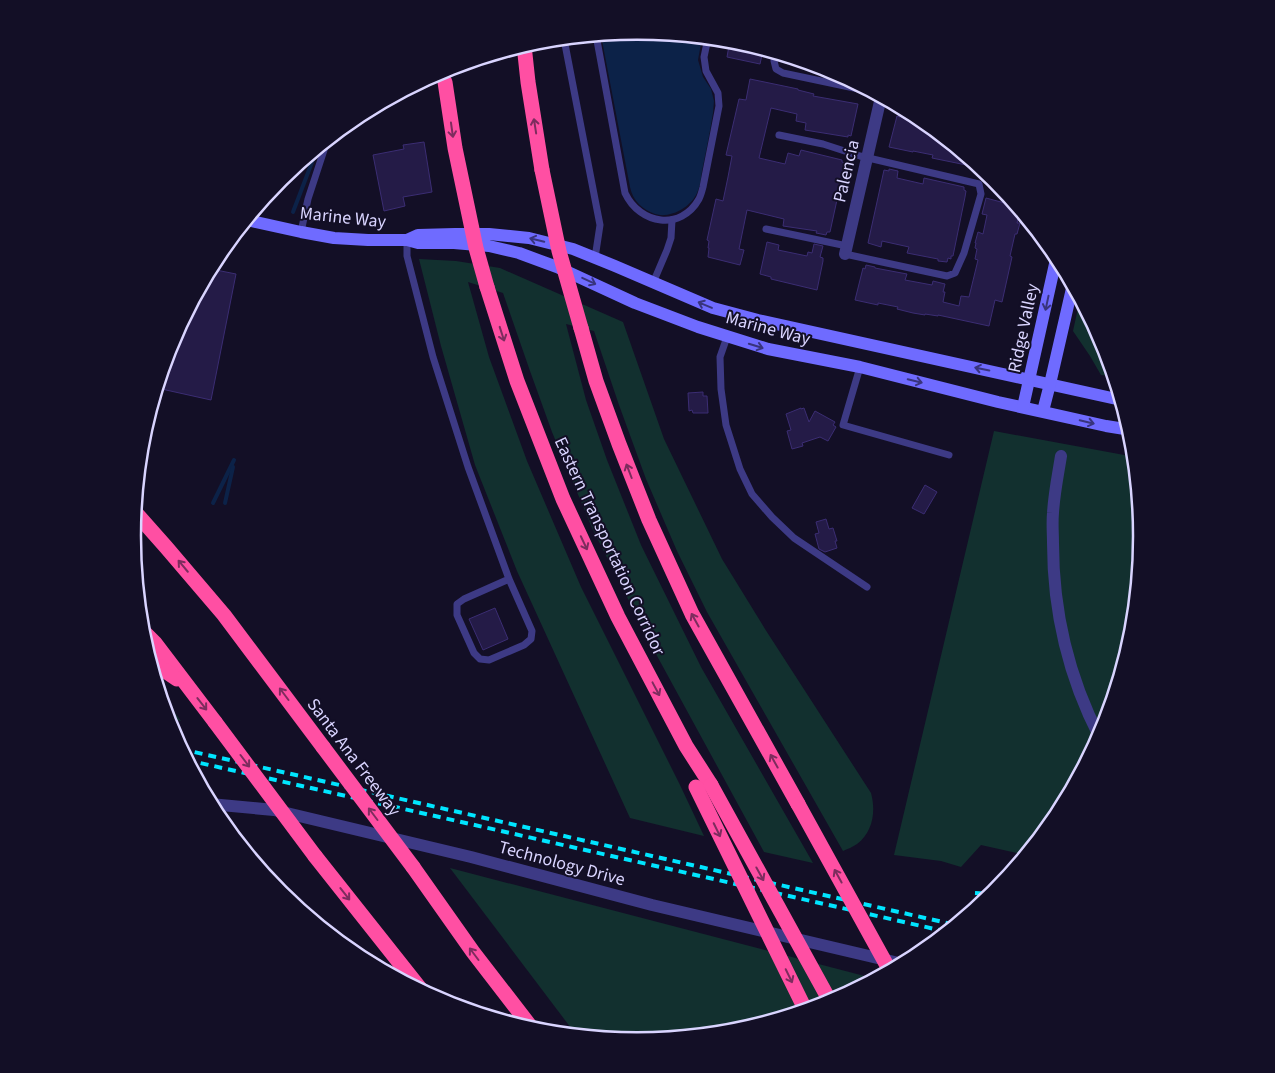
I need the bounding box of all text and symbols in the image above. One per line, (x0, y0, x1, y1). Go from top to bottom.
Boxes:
one-way arrow (530, 119, 540, 135)
one-way arrow (447, 122, 457, 138)
street label: Palencia (827, 137, 866, 205)
street label: Marine Way (299, 201, 388, 235)
one-way arrow (530, 235, 546, 244)
one-way arrow (581, 276, 596, 286)
street label: Ridge Valley (1002, 281, 1045, 375)
one-way arrow (1042, 295, 1051, 311)
one-way arrow (698, 300, 713, 309)
street label: Marine Way (723, 305, 813, 352)
one-way arrow (497, 325, 507, 341)
one-way arrow (748, 341, 764, 351)
one-way arrow (975, 364, 991, 373)
one-way arrow (906, 377, 922, 386)
one-way arrow (1078, 418, 1094, 427)
street label: Eastern Transportation Corridor (548, 433, 672, 660)
one-way arrow (624, 464, 633, 479)
one-way arrow (580, 535, 589, 550)
one-way arrow (177, 560, 189, 573)
one-way arrow (690, 612, 700, 627)
one-way arrow (651, 681, 661, 696)
one-way arrow (278, 688, 289, 701)
street label: Santa Ana Freeway (301, 693, 407, 822)
one-way arrow (196, 697, 207, 710)
one-way arrow (239, 754, 250, 767)
one-way arrow (769, 755, 779, 769)
one-way arrow (368, 808, 379, 821)
one-way arrow (713, 823, 723, 838)
street label: Technology Drive (496, 835, 628, 892)
one-way arrow (755, 866, 765, 881)
one-way arrow (833, 869, 843, 884)
one-way arrow (340, 887, 351, 900)
one-way arrow (469, 947, 479, 961)
one-way arrow (785, 968, 794, 983)

